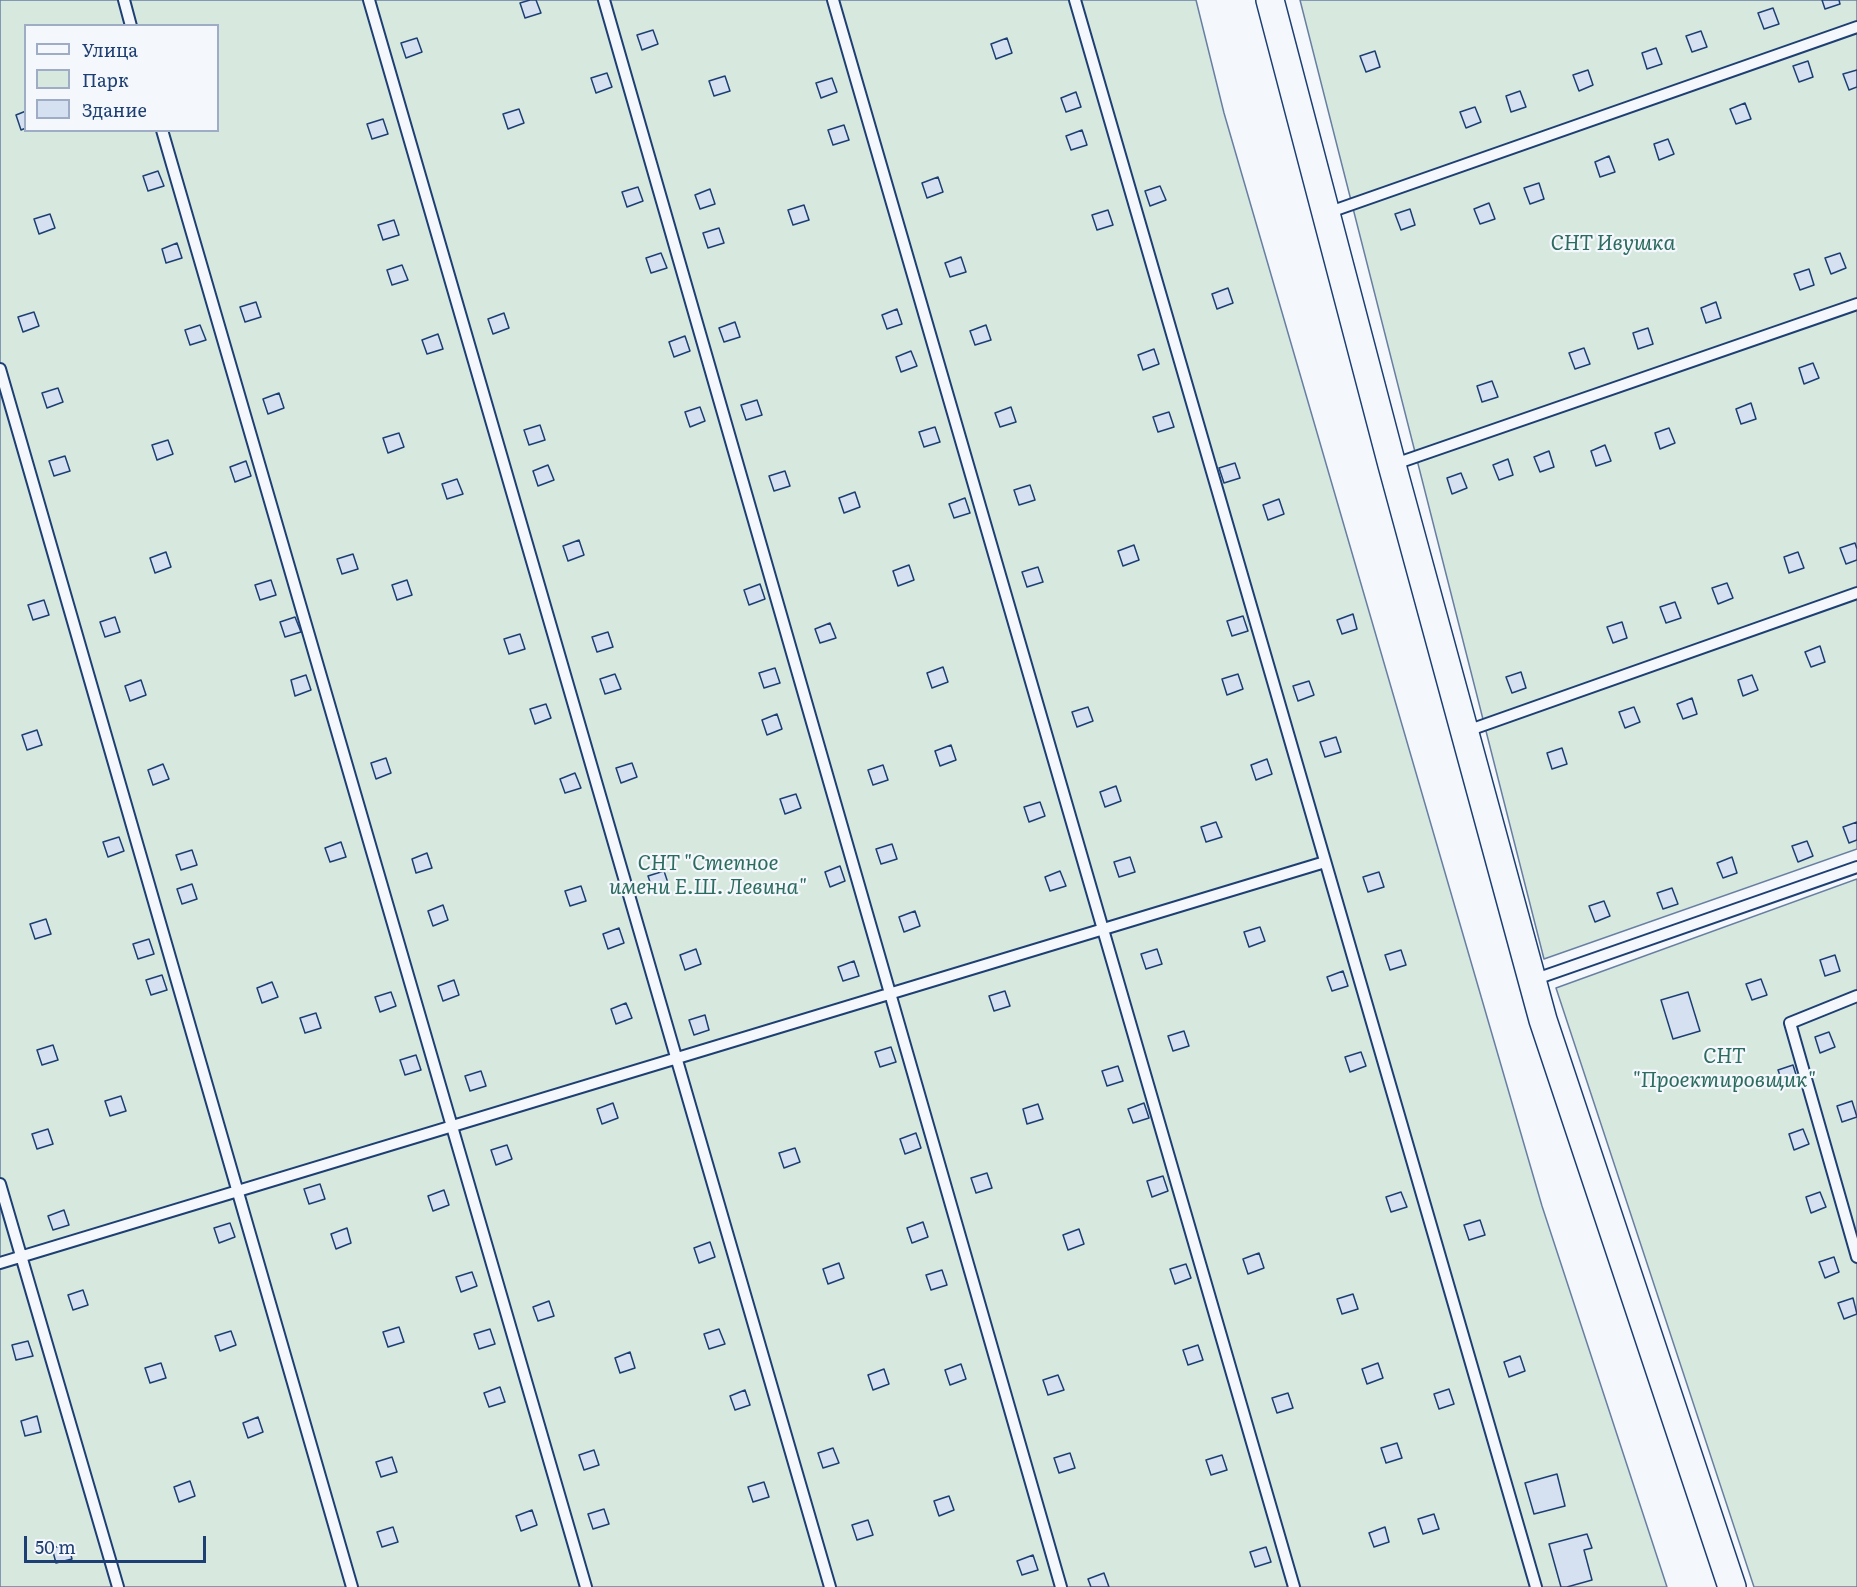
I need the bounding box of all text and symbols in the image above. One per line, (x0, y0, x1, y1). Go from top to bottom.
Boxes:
legend (24, 24, 219, 132)
text: Улица (82, 36, 138, 63)
text: Парк (82, 66, 129, 93)
text: Здание (82, 96, 147, 123)
park label: СНТ Ивушка (1551, 231, 1675, 257)
park label: СНТ "Степное имени Е.Ш. Левина" (609, 851, 807, 901)
park label: СНТ "Проектировщик" (1632, 1044, 1816, 1094)
scale bar (27, 1524, 208, 1562)
text: 50 m (35, 1533, 76, 1560)

